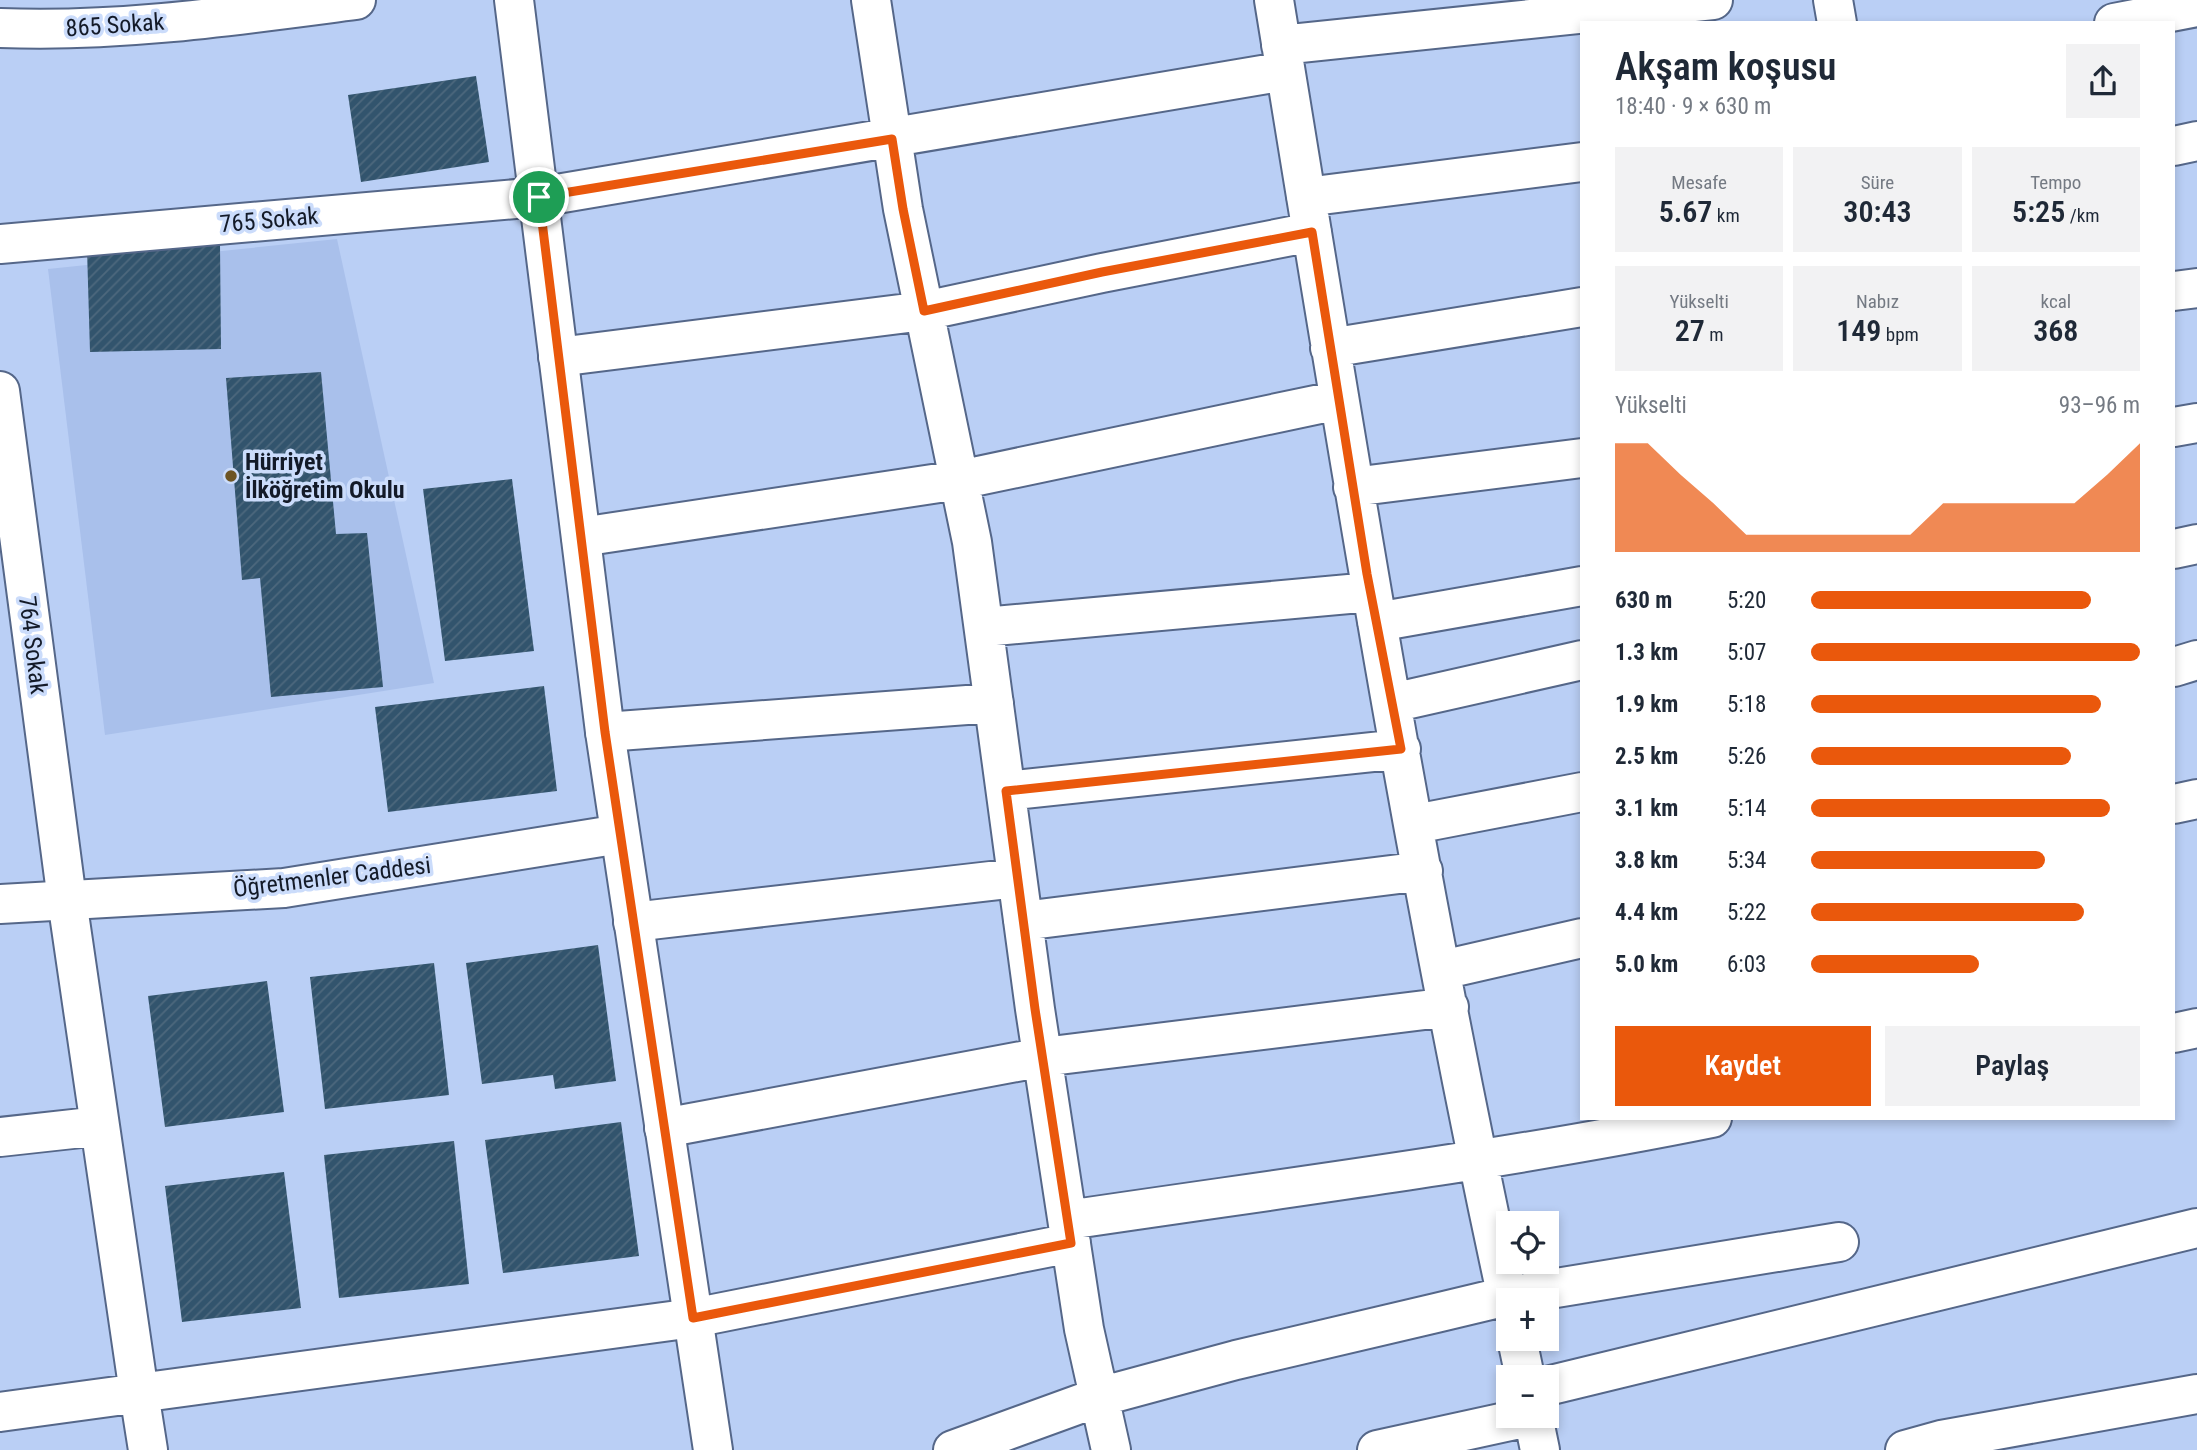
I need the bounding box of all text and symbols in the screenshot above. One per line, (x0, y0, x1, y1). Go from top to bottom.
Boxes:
street label: 865 Sokak (65, 8, 165, 42)
button: share (2066, 44, 2140, 118)
text: Akşam koşusu (1615, 45, 1836, 89)
text: 18:40 · 9 × 630 m (1615, 93, 1771, 120)
pin (509, 167, 569, 227)
text: Mesafe (1671, 171, 1727, 194)
text: Süre (1861, 171, 1894, 194)
text: Tempo (2030, 171, 2081, 194)
icon: arrive (520, 178, 558, 216)
text: 5.67 (1659, 194, 1712, 229)
text: 30:43 (1843, 194, 1912, 229)
text: 5:25 (2012, 194, 2065, 229)
street label: 765 Sokak (219, 202, 320, 238)
text: km (1712, 204, 1740, 227)
text: /km (2065, 204, 2100, 227)
text: Yükselti (1670, 290, 1729, 313)
text: Nabız (1856, 290, 1899, 313)
text: kcal (2041, 290, 2071, 313)
text: 27 (1675, 313, 1705, 348)
text: 149 (1836, 313, 1881, 348)
text: 368 (2033, 313, 2078, 348)
text: m (1705, 323, 1724, 346)
text: bpm (1881, 323, 1919, 346)
text: Yükselti (1615, 392, 1687, 419)
text: 93–96 m (2059, 392, 2140, 419)
place label: Hürriyet İlköğretim Okulu (245, 448, 405, 504)
marker: Hürriyet İlköğretim Okulu (223, 468, 239, 484)
text: 630 m (1615, 587, 1672, 614)
text: 5:20 (1727, 587, 1766, 614)
street label: 764 Sokak (13, 594, 53, 696)
text: 1.3 km (1615, 639, 1678, 666)
text: 5:07 (1727, 639, 1766, 666)
text: 1.9 km (1615, 691, 1678, 718)
text: 5:18 (1727, 691, 1766, 718)
text: 2.5 km (1615, 743, 1678, 770)
text: 5:26 (1727, 743, 1766, 770)
text: 3.1 km (1615, 795, 1678, 822)
text: 5:14 (1727, 795, 1766, 822)
text: 3.8 km (1615, 847, 1678, 874)
text: 5:34 (1727, 847, 1766, 874)
street label: Öğretmenler Caddesi (232, 851, 432, 903)
text: 4.4 km (1615, 899, 1678, 926)
text: 5:22 (1727, 899, 1766, 926)
text: 5.0 km (1615, 951, 1678, 978)
text: 6:03 (1727, 951, 1766, 978)
button: Kaydet (1615, 1026, 1871, 1106)
button: Paylaş (1885, 1026, 2140, 1106)
map controls (1496, 1211, 1559, 1428)
button: locate (1496, 1211, 1559, 1274)
button: + (1496, 1288, 1559, 1351)
button: − (1496, 1365, 1559, 1428)

